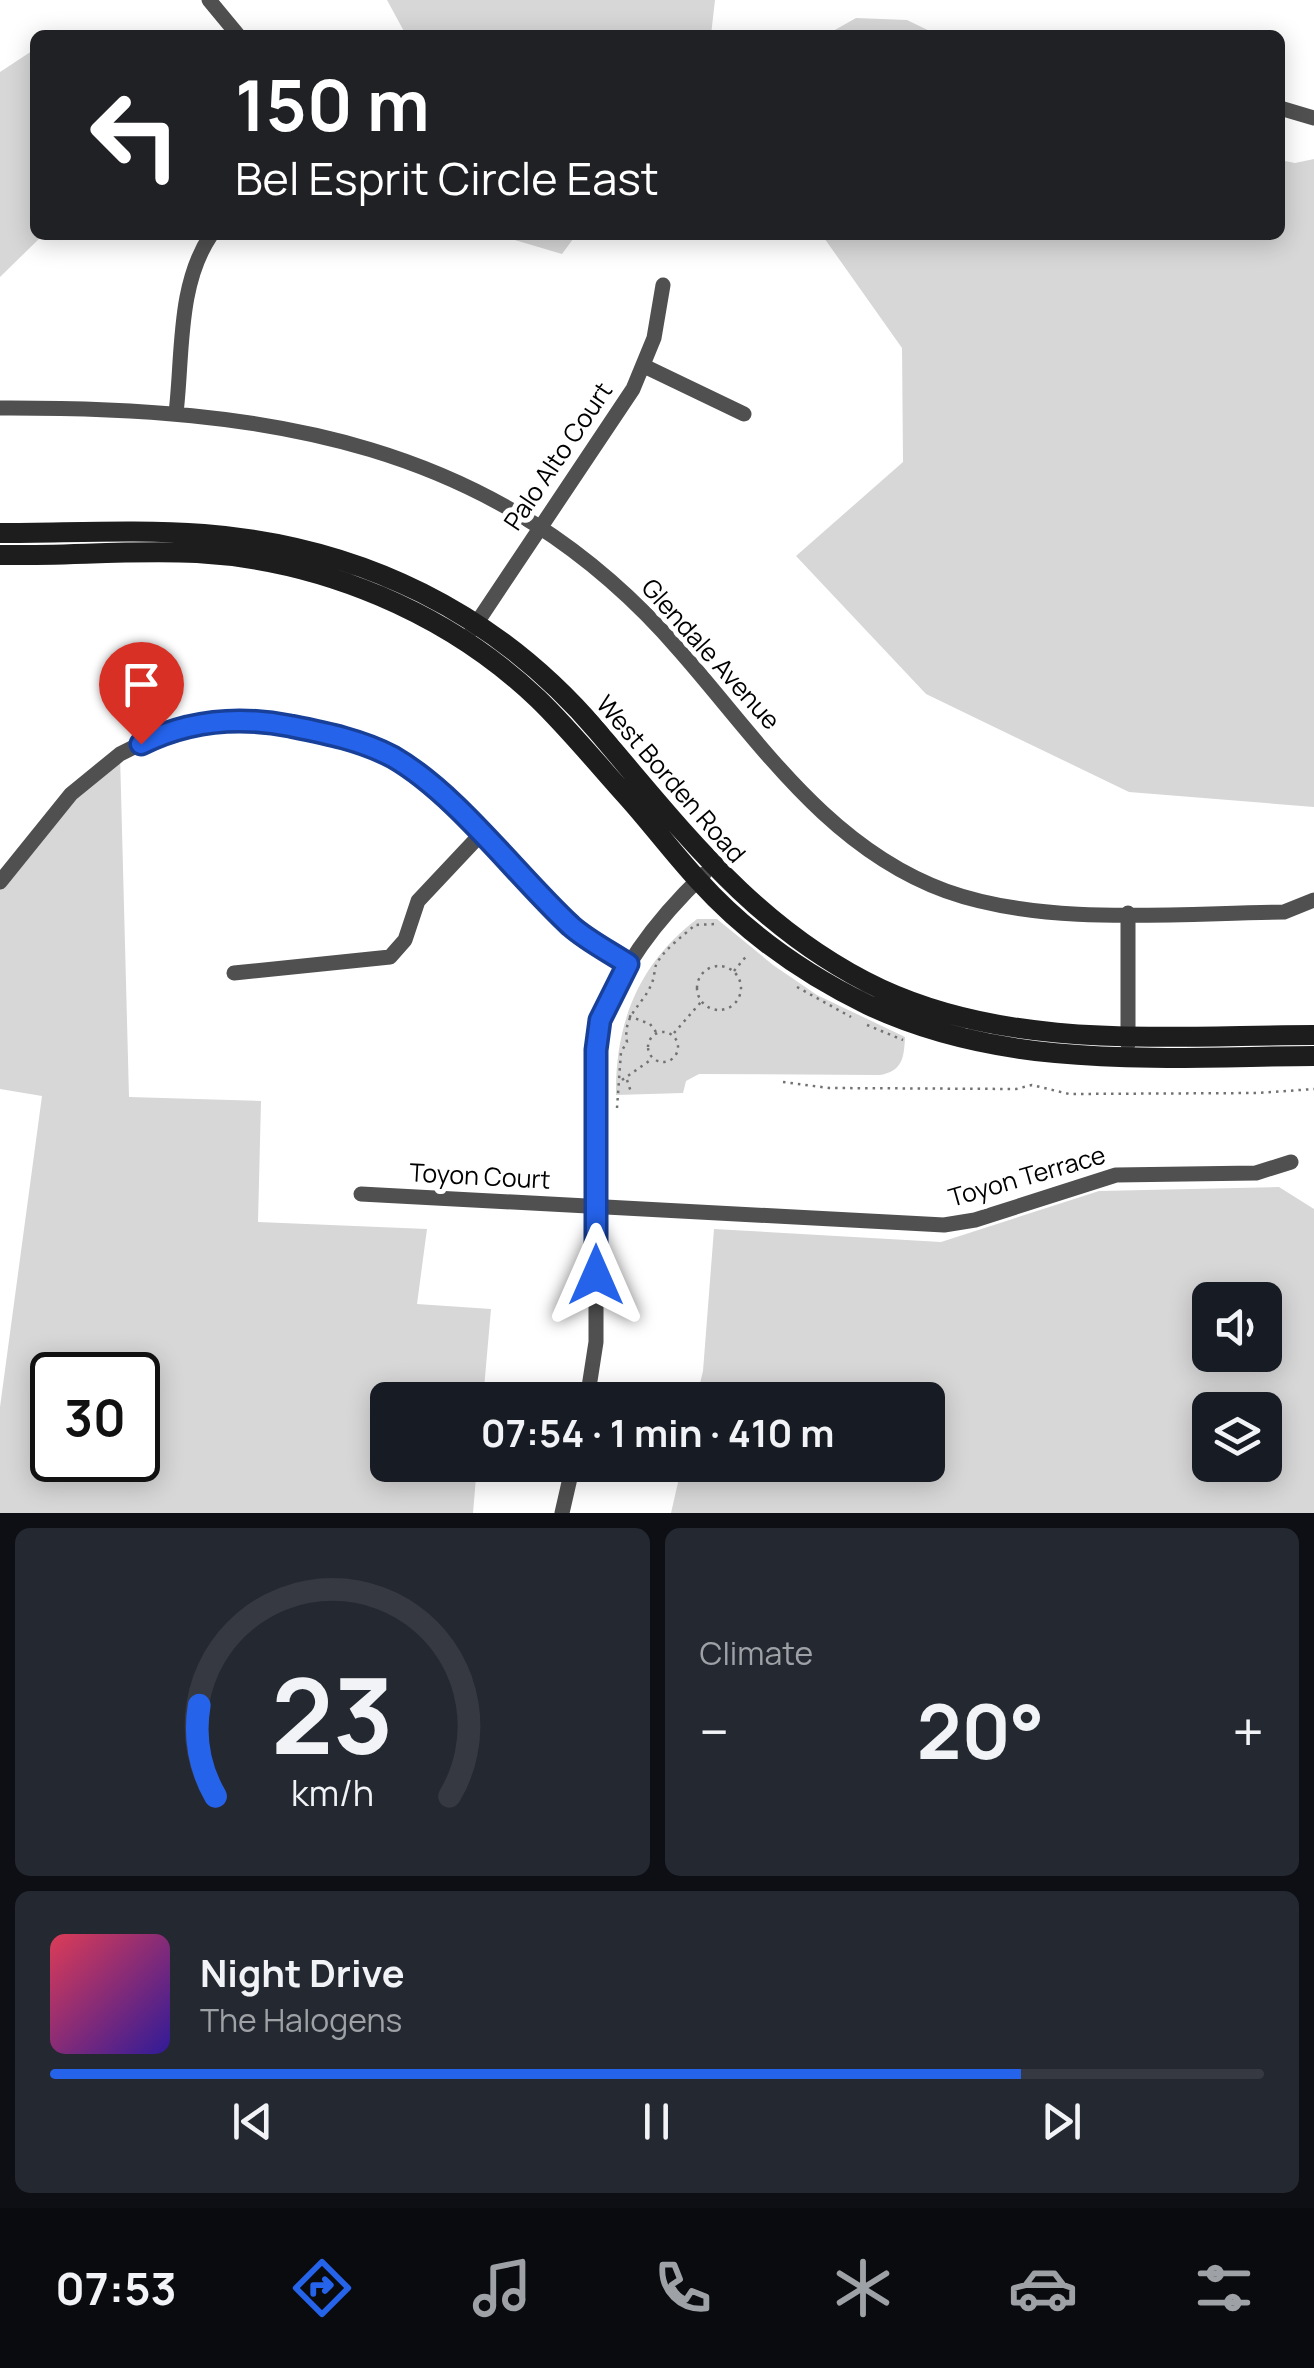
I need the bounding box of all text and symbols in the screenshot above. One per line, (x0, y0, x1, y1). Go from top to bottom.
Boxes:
text: 150 m (235, 56, 430, 152)
icon: left (70, 70, 200, 200)
text: Bel Esprit Circle East (235, 147, 659, 209)
street label: Palo Alto Court (495, 375, 620, 537)
street label: Glendale Avenue (634, 571, 789, 737)
pin (99, 642, 184, 745)
icon: arrive (114, 657, 169, 712)
street label: West Borden Road (589, 687, 754, 870)
street label: Toyon Terrace (944, 1136, 1109, 1215)
street label: Toyon Court (409, 1154, 551, 1197)
position arrow (544, 1223, 648, 1327)
map controls (1192, 1282, 1282, 1482)
button: sound (1192, 1282, 1282, 1372)
speed limit sign: 30 (30, 1352, 160, 1482)
button: layers (1192, 1392, 1282, 1482)
text: 07:54 · 1 min · 410 m (481, 1406, 834, 1458)
text: Climate (700, 1631, 813, 1675)
text: 23 (271, 1643, 393, 1785)
text: 20° (917, 1679, 1045, 1782)
text: − (700, 1693, 729, 1769)
text: + (1232, 1693, 1264, 1769)
text: km/h (291, 1768, 374, 1817)
text: Night Drive (200, 1946, 405, 1998)
text: The Halogens (200, 1998, 402, 2042)
icon: previous (225, 2094, 280, 2149)
icon: pause (629, 2094, 684, 2149)
icon: next (1034, 2094, 1089, 2149)
icon: directions (287, 2253, 357, 2323)
icon: music (467, 2253, 537, 2323)
icon: phone (648, 2253, 718, 2323)
icon: climate (828, 2253, 898, 2323)
icon: car (1008, 2253, 1078, 2323)
icon: filters (1189, 2253, 1259, 2323)
text: 07:53 (55, 2257, 177, 2319)

